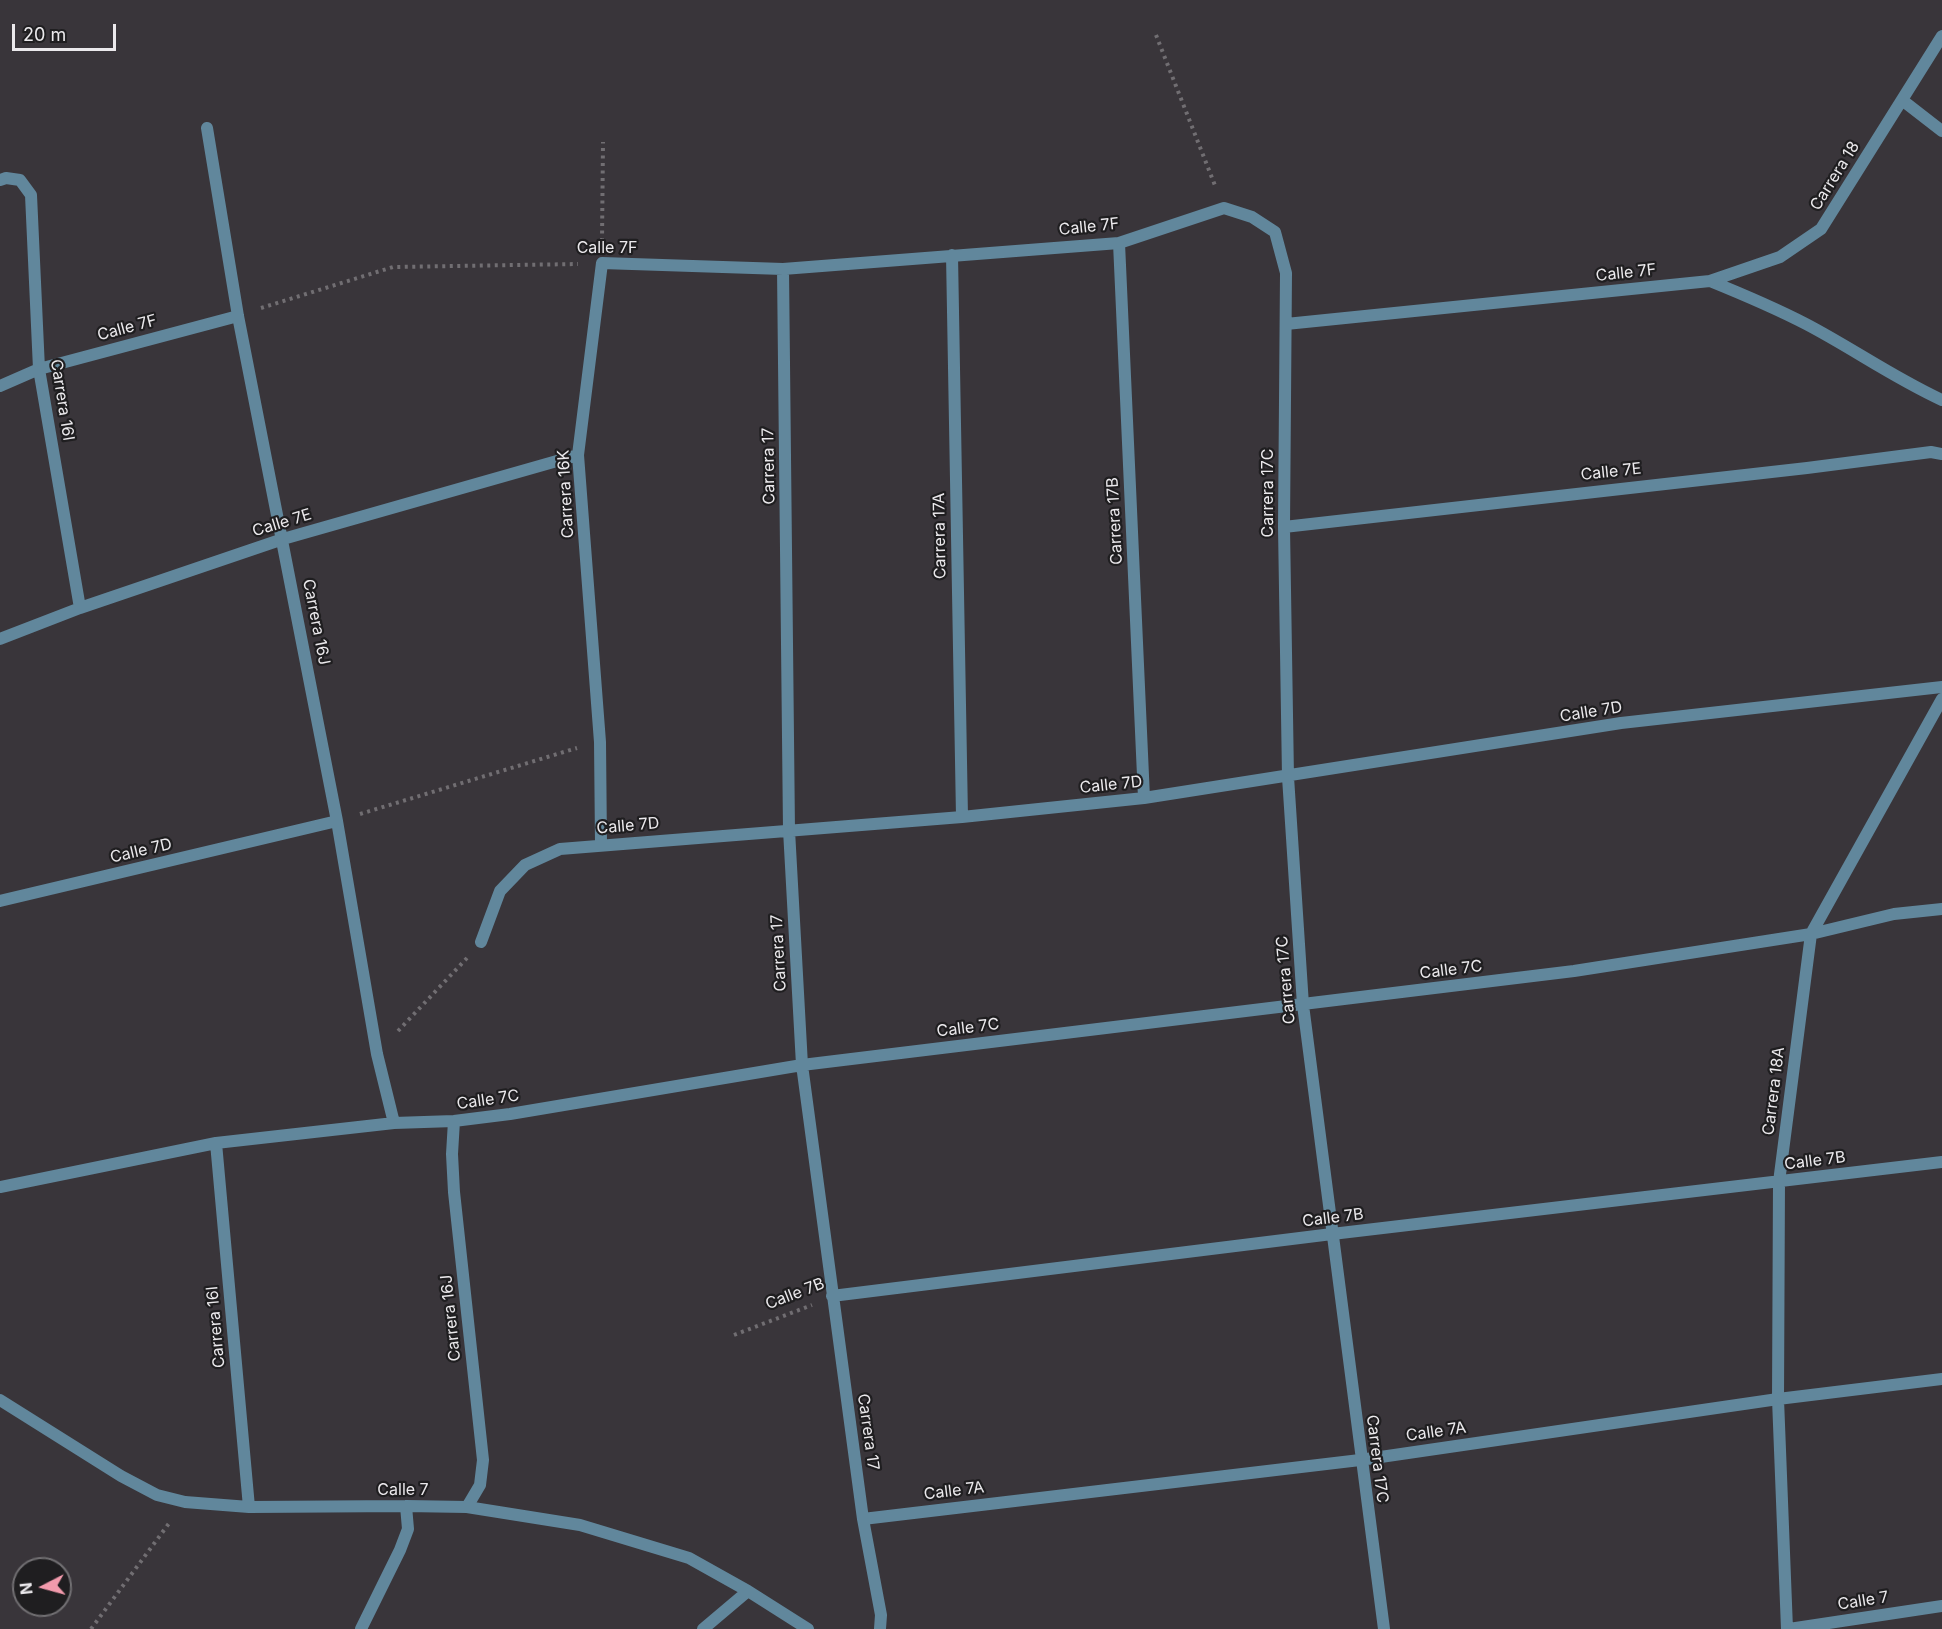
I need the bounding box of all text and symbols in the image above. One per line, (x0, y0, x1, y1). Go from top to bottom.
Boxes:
scale bar (15, 12, 118, 50)
text: 20 m (23, 24, 66, 45)
street label: Carrera 18 (1806, 138, 1864, 214)
street label: Calle 7F (1058, 214, 1120, 240)
street label: Calle 7F (577, 238, 637, 258)
street label: Calle 7F (1595, 260, 1657, 286)
street label: Calle 7F (95, 311, 159, 345)
street label: Carrera 16I (46, 358, 78, 442)
street label: Carrera 17 (759, 427, 779, 505)
street label: Carrera 16K (554, 449, 578, 539)
street label: Carrera 17C (1258, 449, 1278, 537)
street label: Calle 7E (1580, 459, 1642, 485)
street label: Carrera 17B (1103, 477, 1127, 565)
street label: Carrera 17A (930, 493, 950, 579)
street label: Calle 7E (250, 505, 314, 541)
street label: Carrera 16J (298, 577, 334, 667)
street label: Calle 7D (1558, 698, 1624, 726)
street label: Calle 7D (1079, 772, 1143, 798)
street label: Calle 7D (596, 814, 660, 838)
street label: Calle 7D (108, 835, 174, 867)
street label: Carrera 17 (767, 914, 791, 992)
street label: Carrera 17C (1273, 935, 1299, 1025)
street label: Calle 7C (1419, 957, 1483, 983)
street label: Calle 7C (936, 1015, 1000, 1041)
street label: Carrera 18A (1759, 1046, 1789, 1136)
street label: Calle 7C (455, 1086, 521, 1114)
street label: Calle 7B (1783, 1148, 1847, 1174)
street label: Calle 7B (1301, 1205, 1365, 1231)
street label: Carrera 16J (437, 1274, 465, 1362)
street label: Calle 7B (763, 1274, 827, 1314)
street label: Carrera 16I (203, 1285, 229, 1369)
street label: Carrera 17 (853, 1392, 883, 1472)
street label: Carrera 17C (1362, 1414, 1392, 1504)
street label: Calle 7A (1405, 1418, 1467, 1446)
street label: Calle 7A (923, 1478, 985, 1504)
street label: Calle 7 (377, 1480, 429, 1500)
north arrow (12, 1557, 72, 1617)
text: N (16, 1582, 37, 1596)
street label: Calle 7 (1836, 1588, 1890, 1614)

